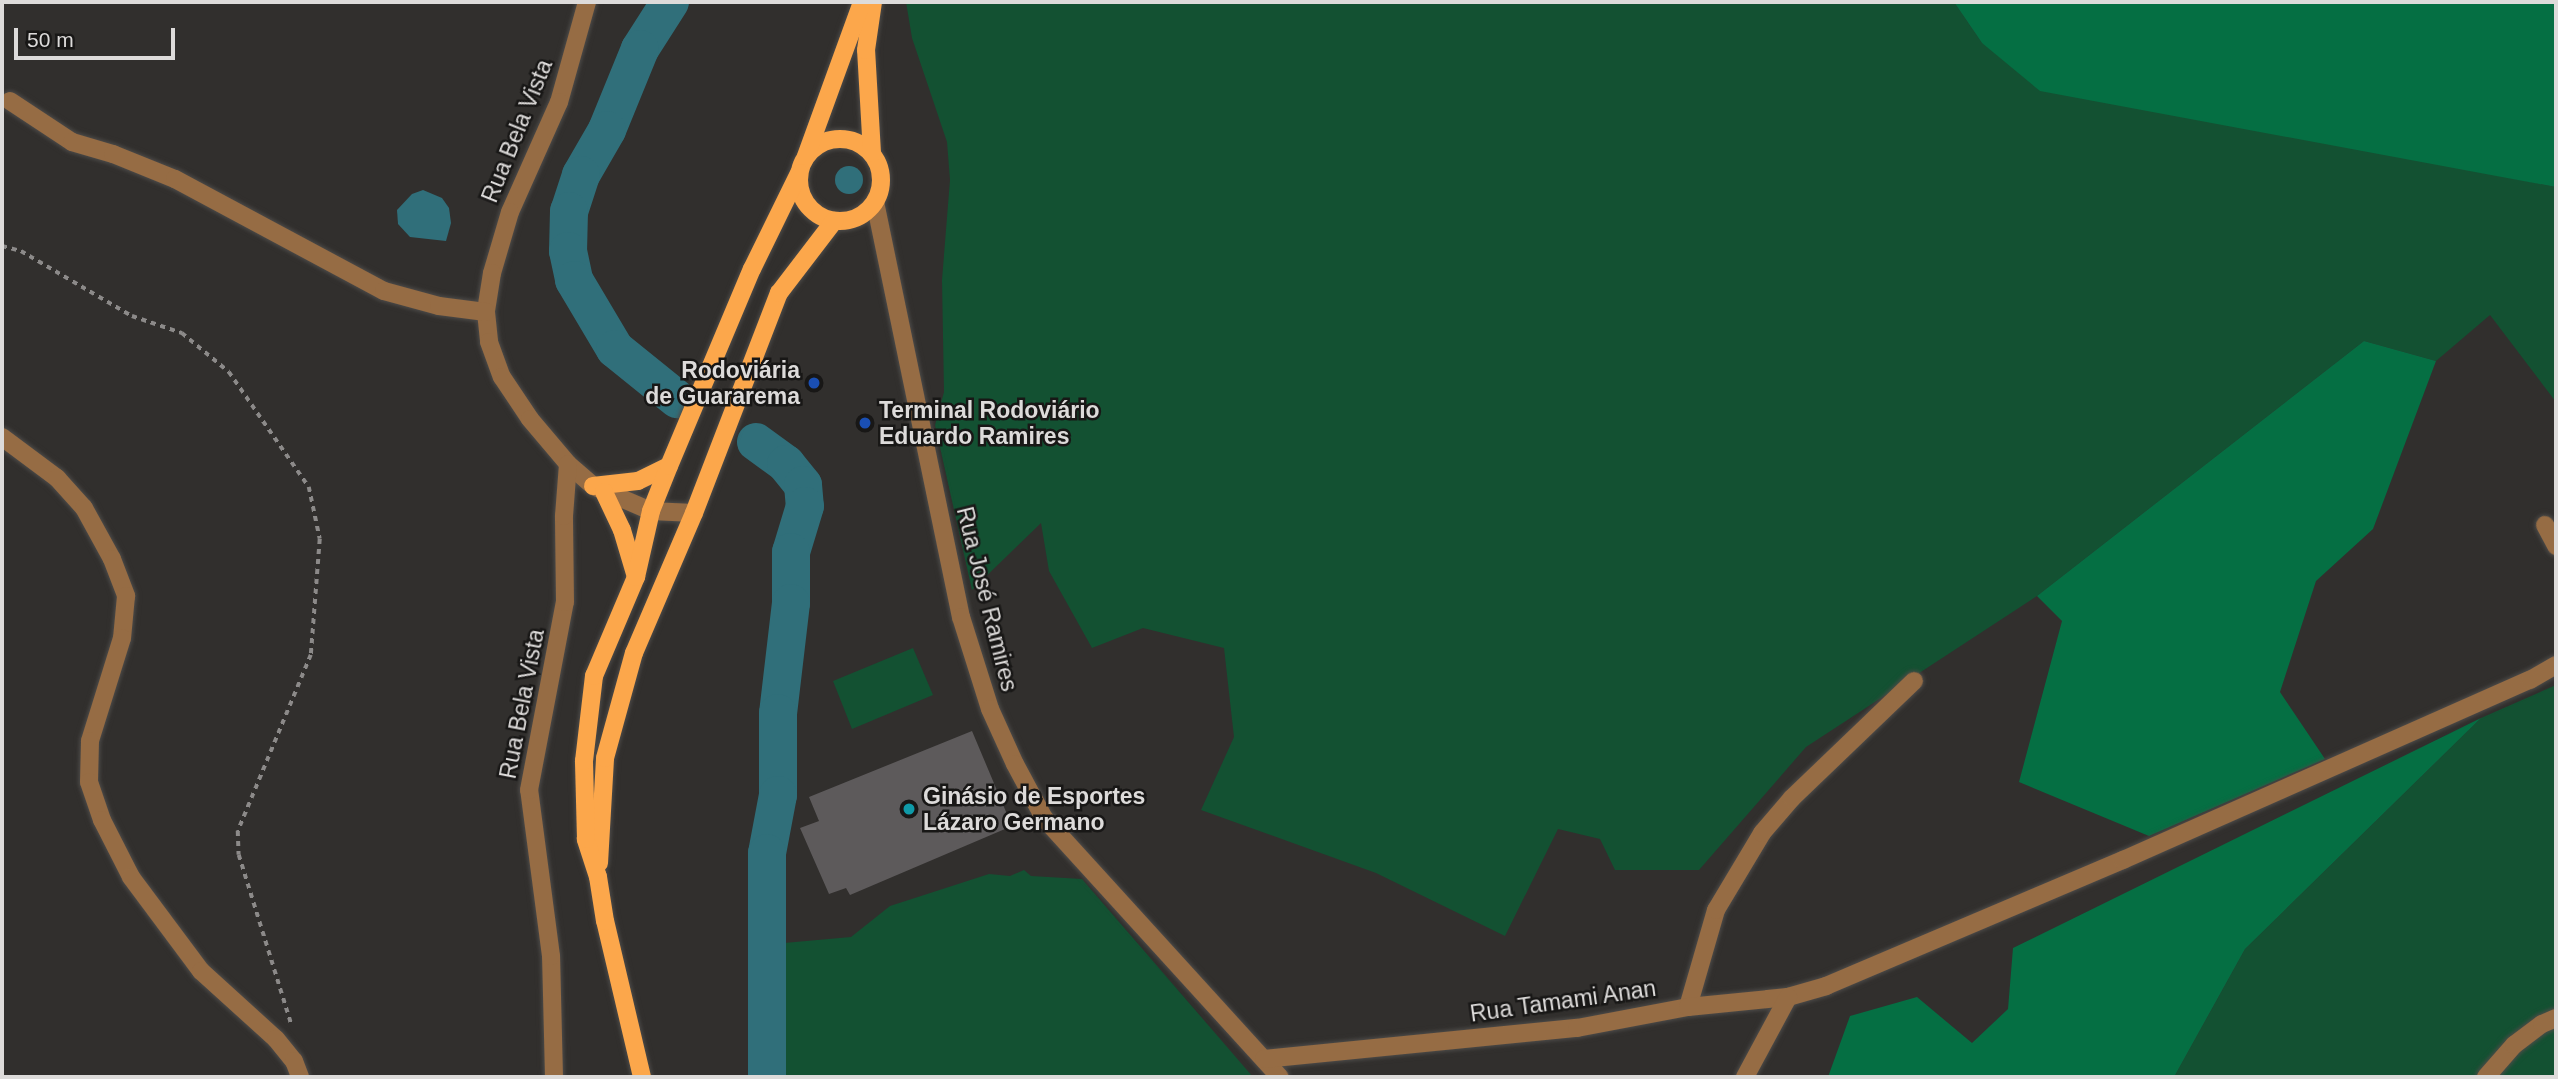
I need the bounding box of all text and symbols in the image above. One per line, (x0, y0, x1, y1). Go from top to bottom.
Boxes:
scale bar (18, 14, 178, 58)
text: 50 m (27, 28, 74, 51)
street label: Rua Bela Vista (476, 55, 558, 207)
place label: Rodoviária de Guararema (645, 356, 800, 410)
marker: Rodoviária de Guararema (806, 375, 822, 391)
place label: Terminal Rodoviário Eduardo Ramires (879, 396, 1100, 450)
marker: Terminal Rodoviário Eduardo Ramires (857, 415, 873, 431)
street label: Rua José Ramires (951, 504, 1023, 694)
street label: Rua Bela Vista (494, 627, 550, 781)
place label: Ginásio de Esportes Lázaro Germano (923, 782, 1145, 836)
marker: Ginásio de Esportes Lázaro Germano (901, 801, 917, 817)
street label: Rua Tamami Anan (1467, 974, 1659, 1028)

